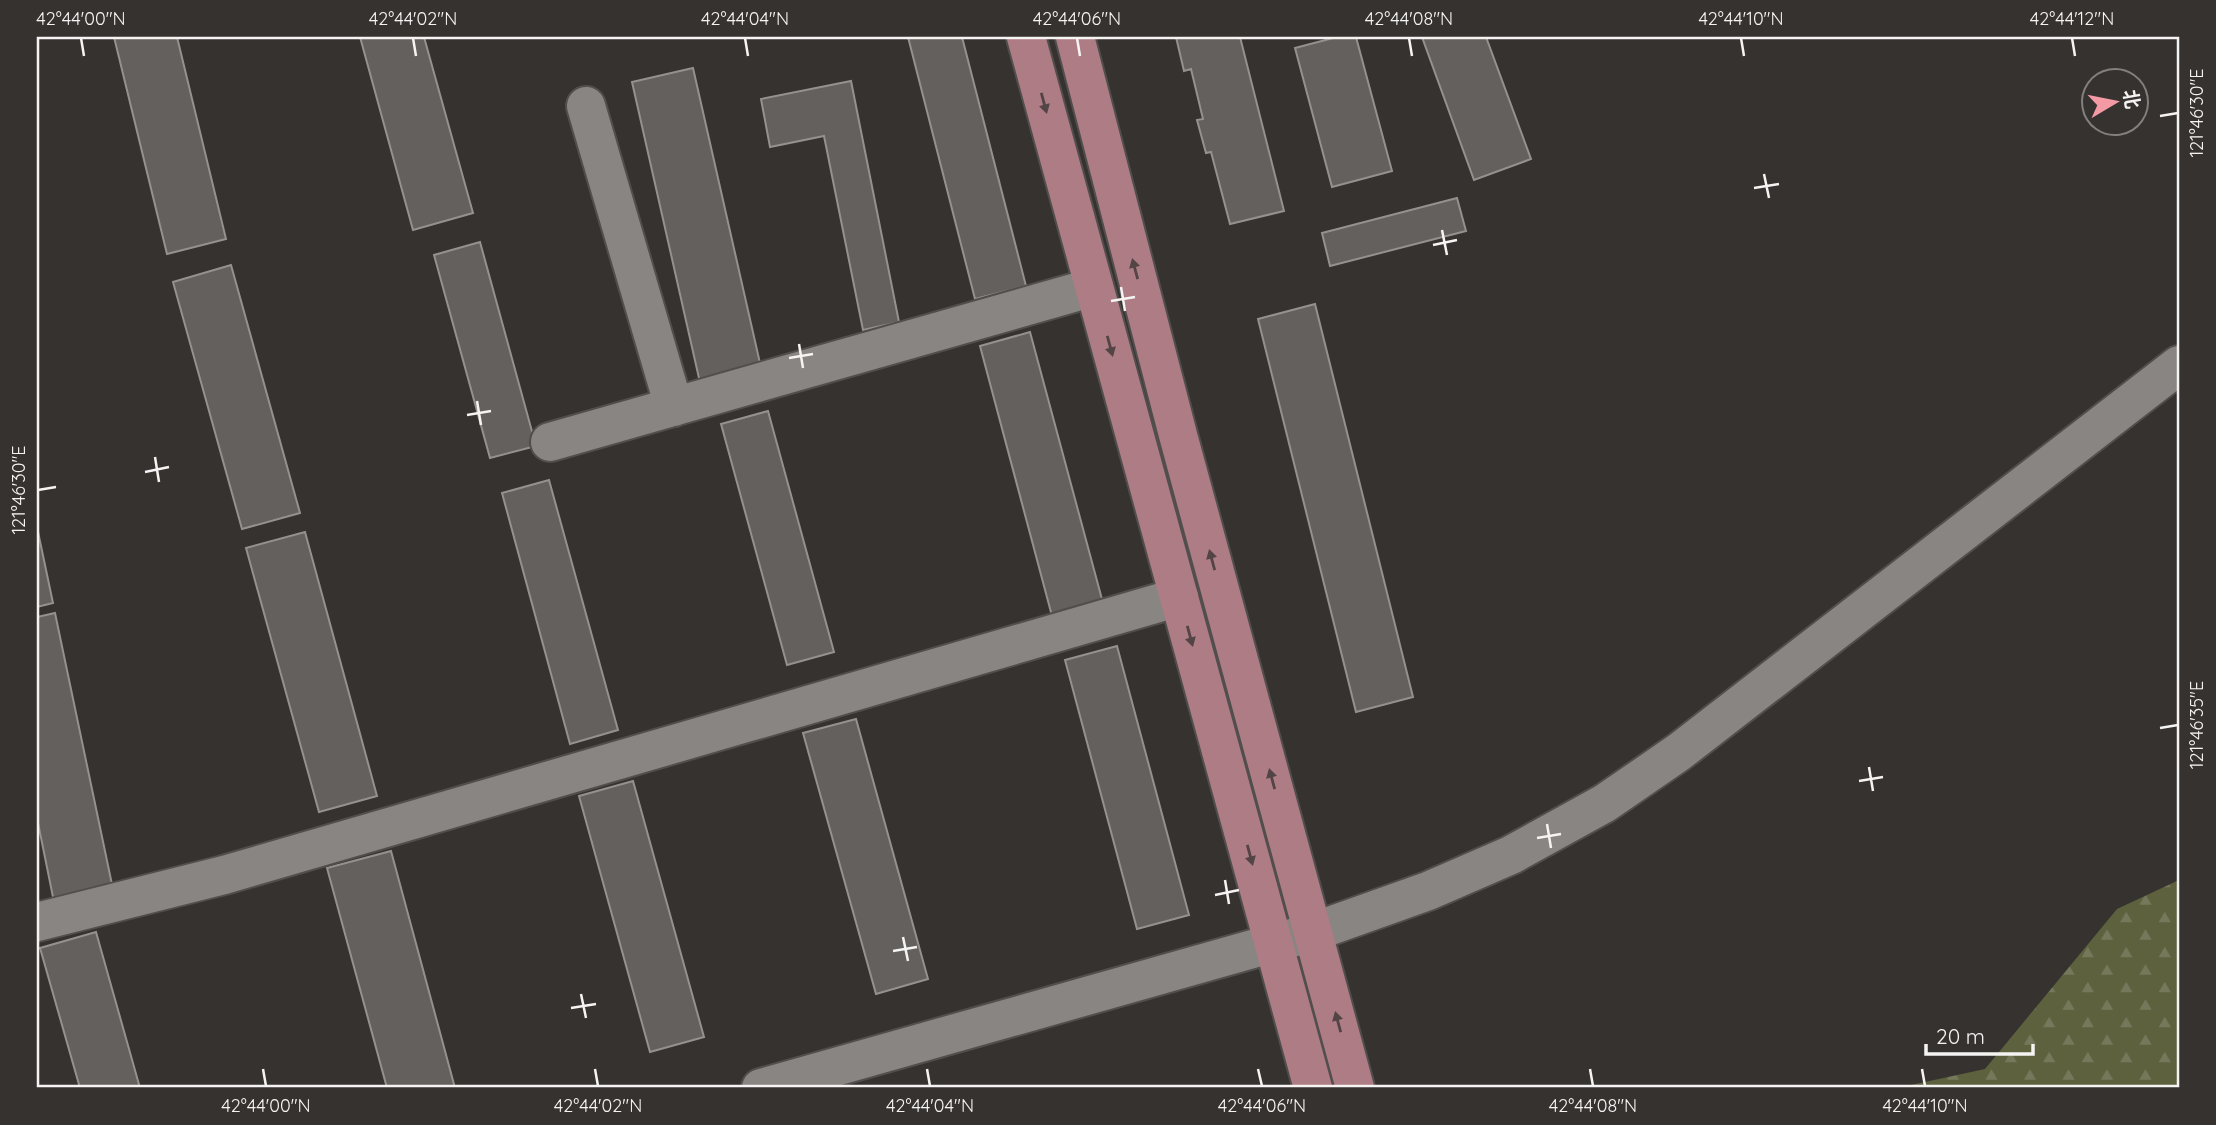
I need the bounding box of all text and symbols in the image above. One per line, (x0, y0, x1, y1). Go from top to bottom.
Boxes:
text: 42°44'00"N (36, 7, 126, 30)
text: 42°44'02"N (369, 7, 457, 30)
text: 42°44'04"N (701, 7, 789, 30)
text: 42°44'06"N (1033, 7, 1121, 30)
text: 42°44'08"N (1365, 7, 1453, 30)
text: 42°44'10"N (1698, 7, 1784, 30)
text: 42°44'12"N (2030, 7, 2114, 30)
north arrow (2080, 66, 2150, 136)
text: 121°46'30"E (2185, 68, 2208, 158)
text: 北 (2118, 88, 2145, 110)
one-way arrow (1039, 92, 1050, 114)
one-way arrow (1129, 257, 1140, 279)
one-way arrow (1106, 335, 1116, 356)
text: 121°46'30"E (7, 445, 30, 535)
one-way arrow (1206, 548, 1217, 570)
one-way arrow (1185, 625, 1196, 647)
text: 121°46'35"E (2185, 681, 2208, 769)
one-way arrow (1266, 768, 1276, 789)
one-way arrow (1245, 845, 1256, 867)
one-way arrow (1332, 1012, 1342, 1033)
scale bar (1926, 1013, 2032, 1057)
text: 20 m (1936, 1023, 1985, 1049)
text: 42°44'00"N (221, 1094, 311, 1117)
text: 42°44'02"N (554, 1094, 642, 1117)
text: 42°44'04"N (886, 1094, 974, 1117)
text: 42°44'06"N (1218, 1094, 1306, 1117)
text: 42°44'08"N (1549, 1094, 1637, 1117)
text: 42°44'10"N (1882, 1094, 1968, 1117)

